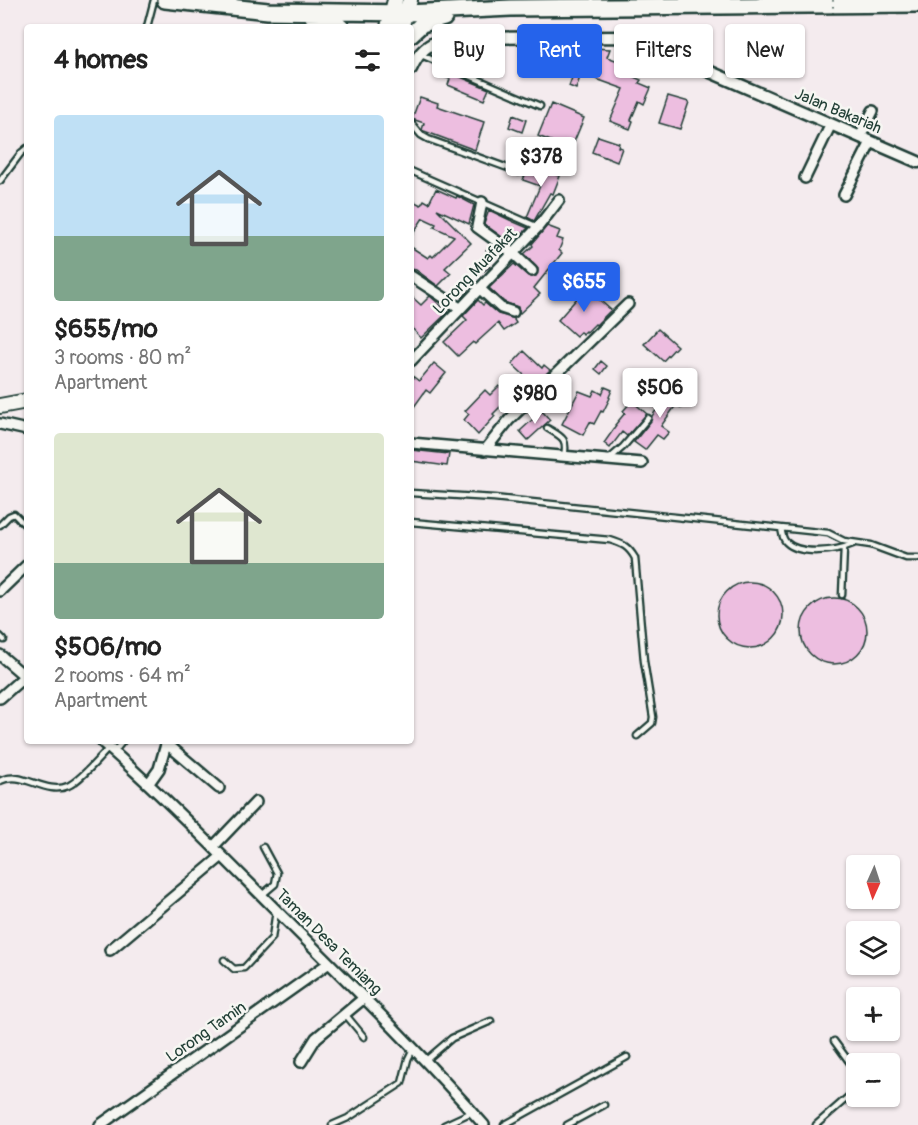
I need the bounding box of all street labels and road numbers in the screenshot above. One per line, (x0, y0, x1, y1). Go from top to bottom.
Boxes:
street label: Jalan Bakariah (792, 84, 884, 138)
street label: Lorong Muafakat (429, 223, 522, 318)
street label: Taman Desa Temiang (272, 885, 386, 999)
street label: Lorong Tamin (162, 997, 250, 1067)

